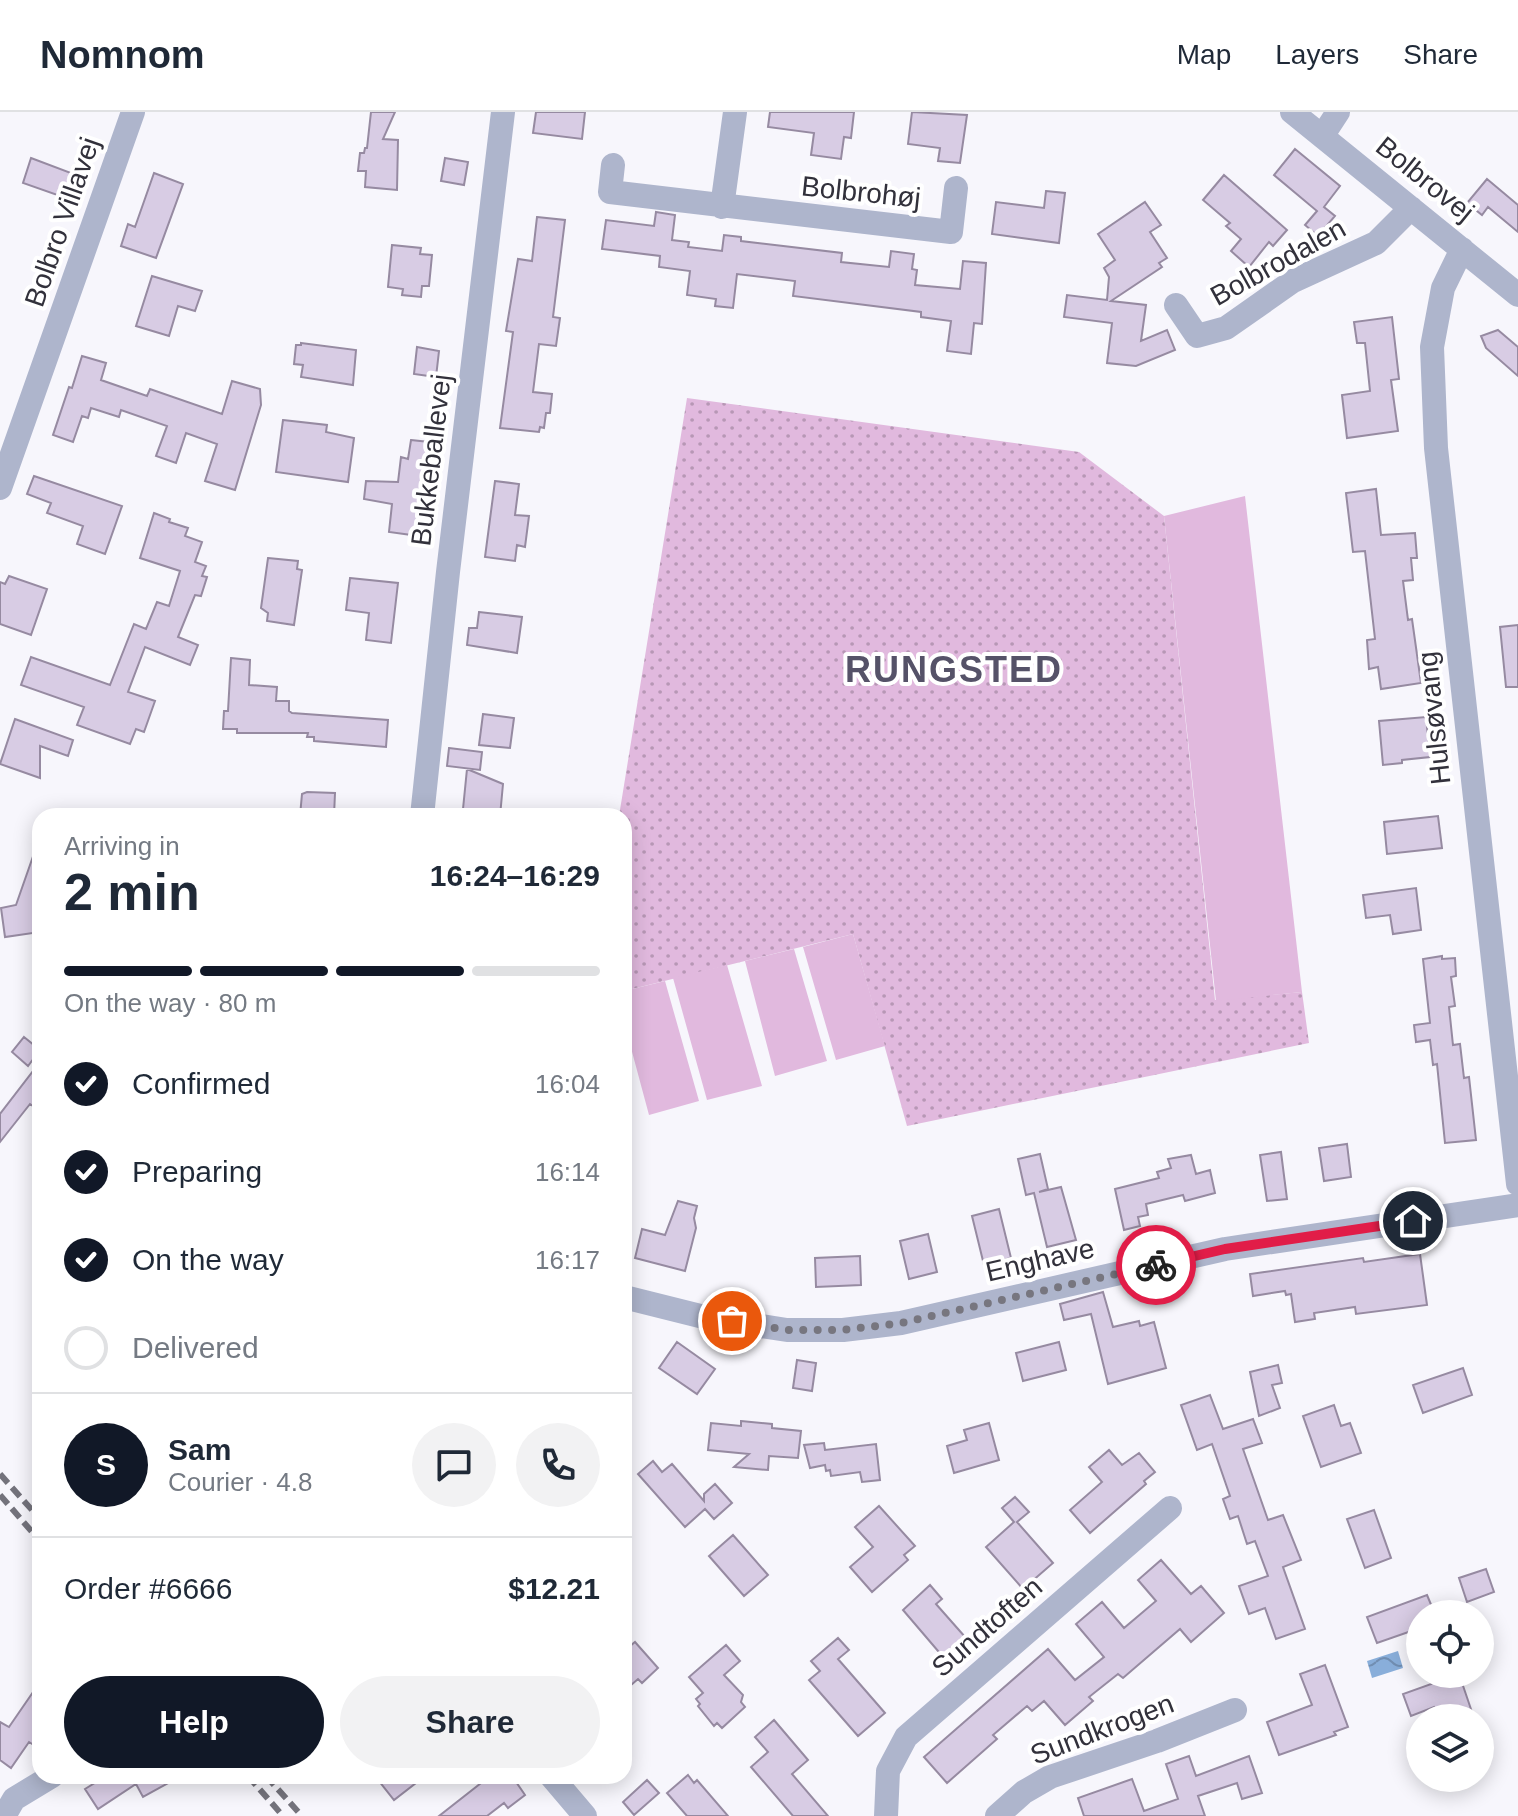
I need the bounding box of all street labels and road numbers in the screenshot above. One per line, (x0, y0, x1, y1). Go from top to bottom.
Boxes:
street label: Bolbrovej (1370, 130, 1480, 228)
street label: Bolbro Villavej (19, 133, 105, 311)
street label: Bolbrohøj (800, 170, 922, 214)
street label: Bolbrodalen (1205, 212, 1351, 312)
street label: Bukkeballevej (405, 372, 457, 548)
street label: Hulsøvang (1412, 650, 1456, 786)
street label: Enghave (983, 1232, 1097, 1288)
street label: Sundtoften (926, 1571, 1048, 1683)
street label: Sundkrogen (1026, 1687, 1178, 1771)

